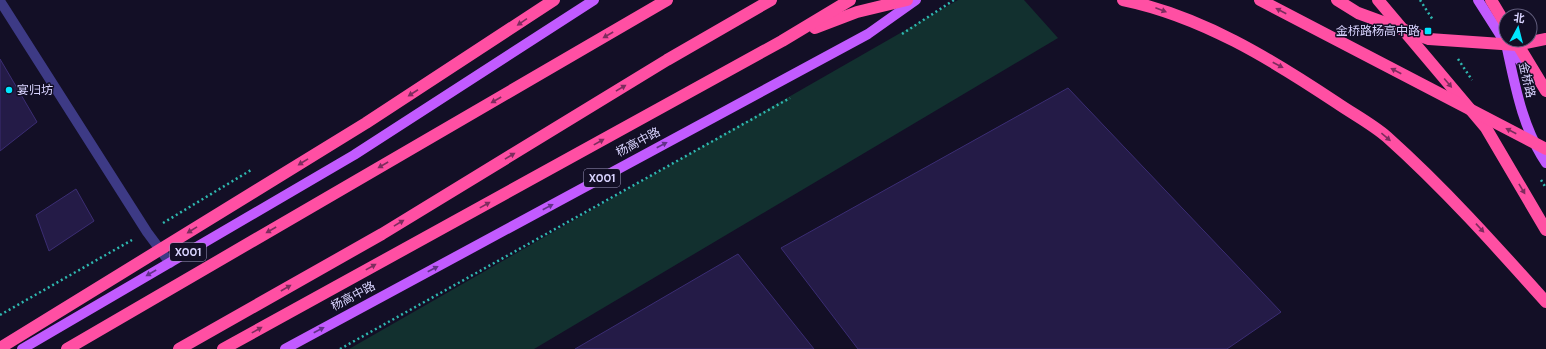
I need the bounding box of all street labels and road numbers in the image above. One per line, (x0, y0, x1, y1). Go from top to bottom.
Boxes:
street label: 金桥路 (1515, 61, 1539, 99)
street label: 杨高中路 (613, 124, 663, 160)
road number: X001 (584, 169, 620, 187)
road number: X001 (170, 243, 206, 261)
street label: 杨高中路 (328, 278, 378, 314)

